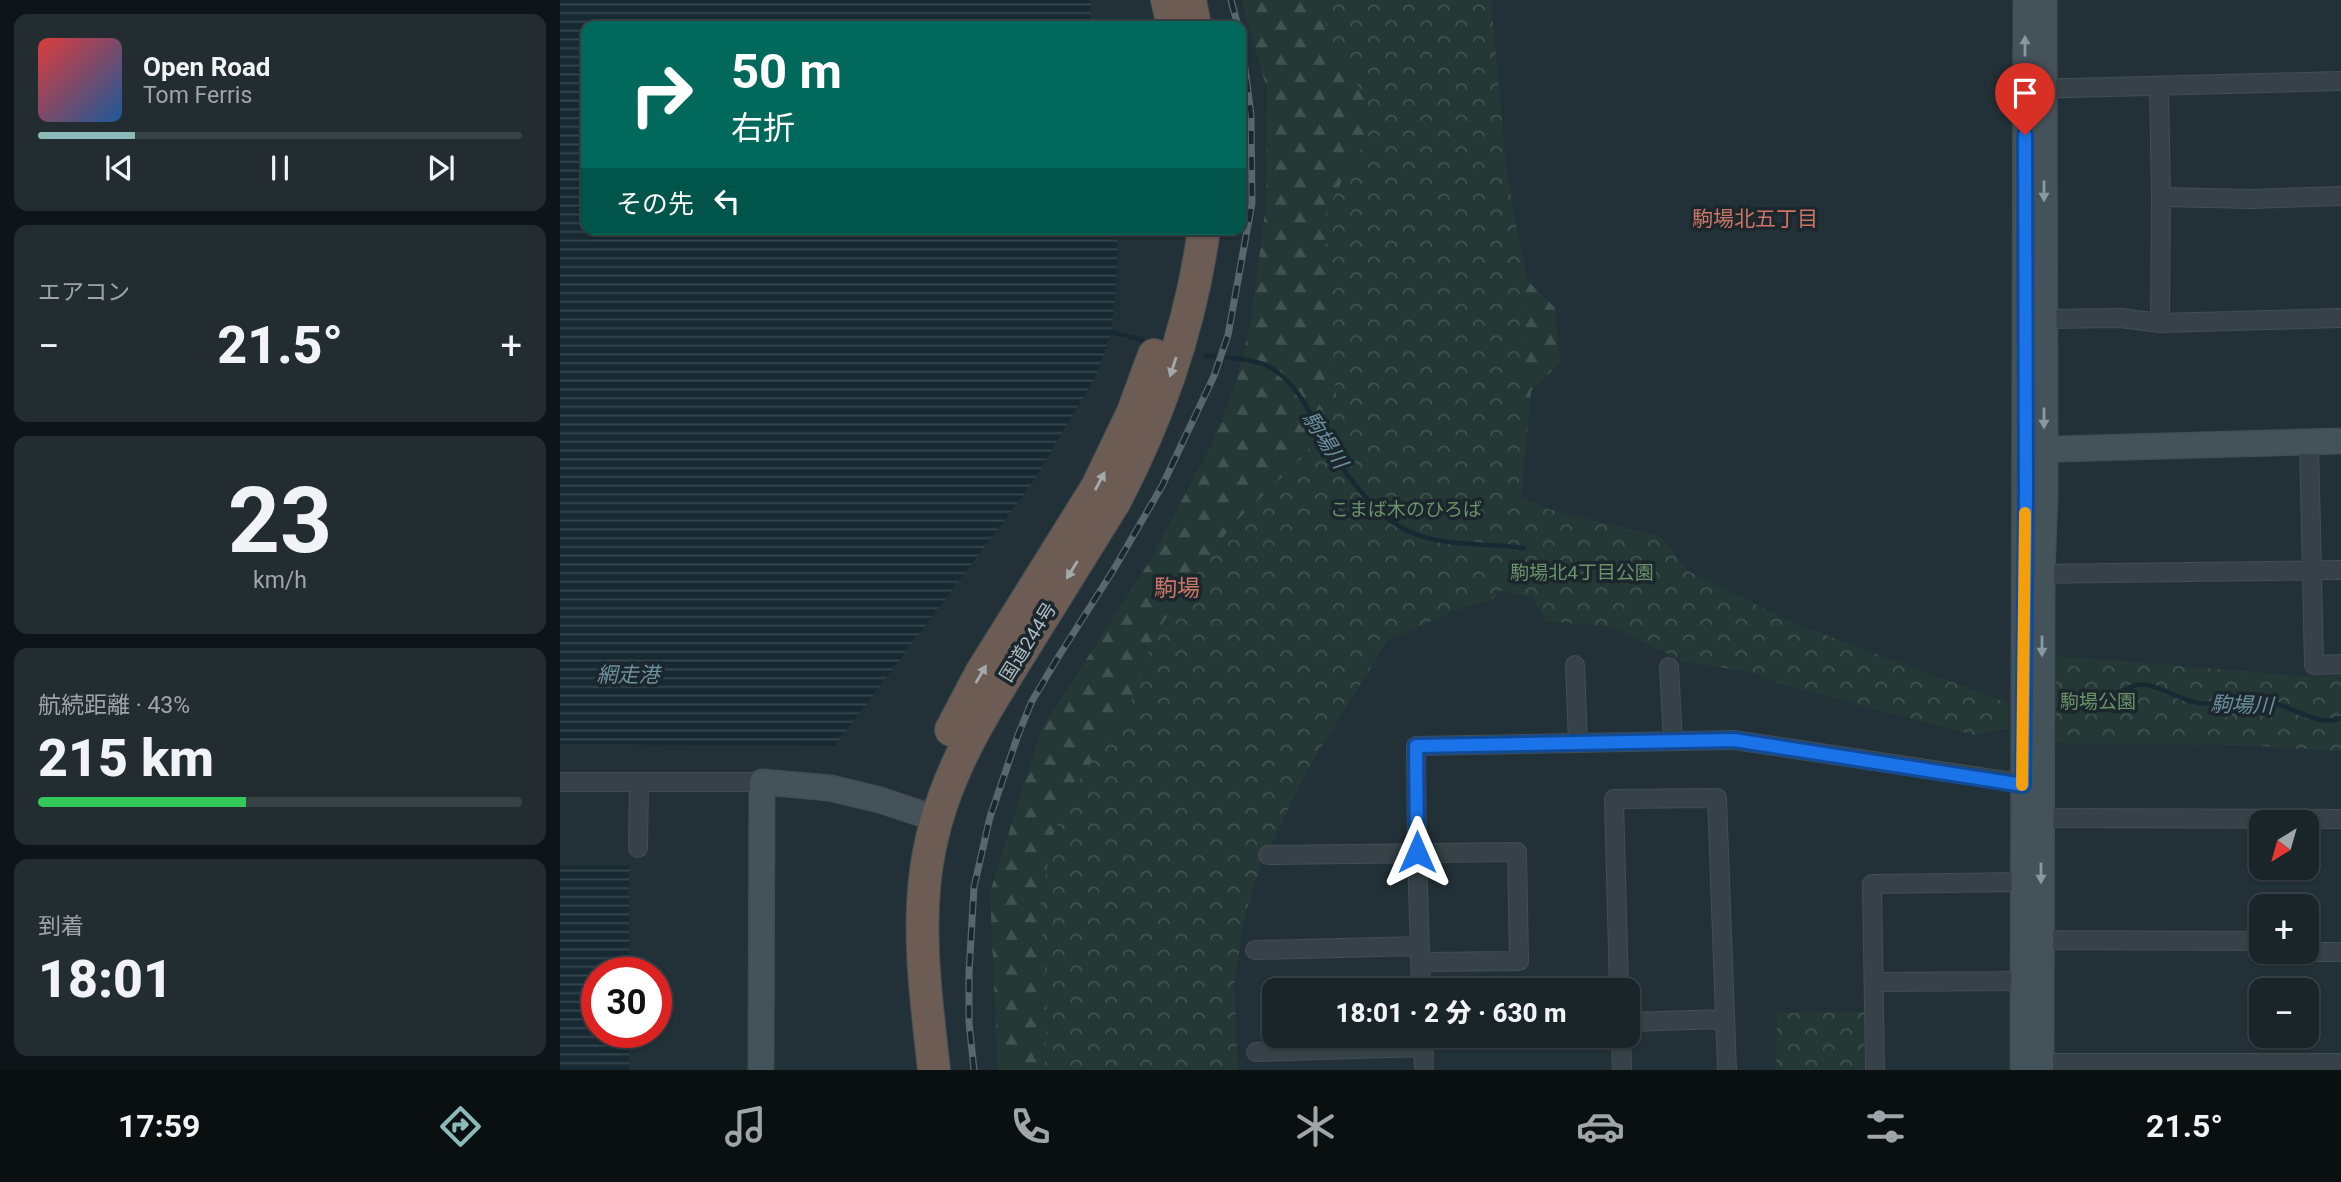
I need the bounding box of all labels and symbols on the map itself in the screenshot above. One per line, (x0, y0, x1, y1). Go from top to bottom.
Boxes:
one-way arrow (2019, 35, 2031, 57)
pin (1995, 63, 2055, 135)
one-way arrow (2038, 180, 2050, 202)
district label: 駒場北五丁目 (1692, 207, 1818, 231)
one-way arrow (1167, 357, 1178, 378)
water label: 駒場川 (1298, 407, 1353, 475)
one-way arrow (2038, 407, 2050, 429)
one-way arrow (1094, 471, 1106, 491)
park label: こまば木のひろば (1330, 498, 1482, 521)
one-way arrow (1066, 561, 1079, 580)
park label: 駒場北4丁目公園 (1510, 561, 1654, 584)
district label: 駒場 (1154, 575, 1200, 602)
street label: 国道244号 (995, 598, 1061, 686)
one-way arrow (2036, 635, 2048, 657)
water label: 網走港 (597, 663, 662, 687)
one-way arrow (975, 665, 987, 684)
park label: 駒場公園 (2060, 690, 2136, 713)
water label: 駒場川 (2210, 692, 2276, 718)
north arrow (2249, 810, 2319, 880)
position arrow (1380, 815, 1454, 889)
one-way arrow (2035, 862, 2047, 884)
speed limit sign: 30 (581, 957, 672, 1048)

